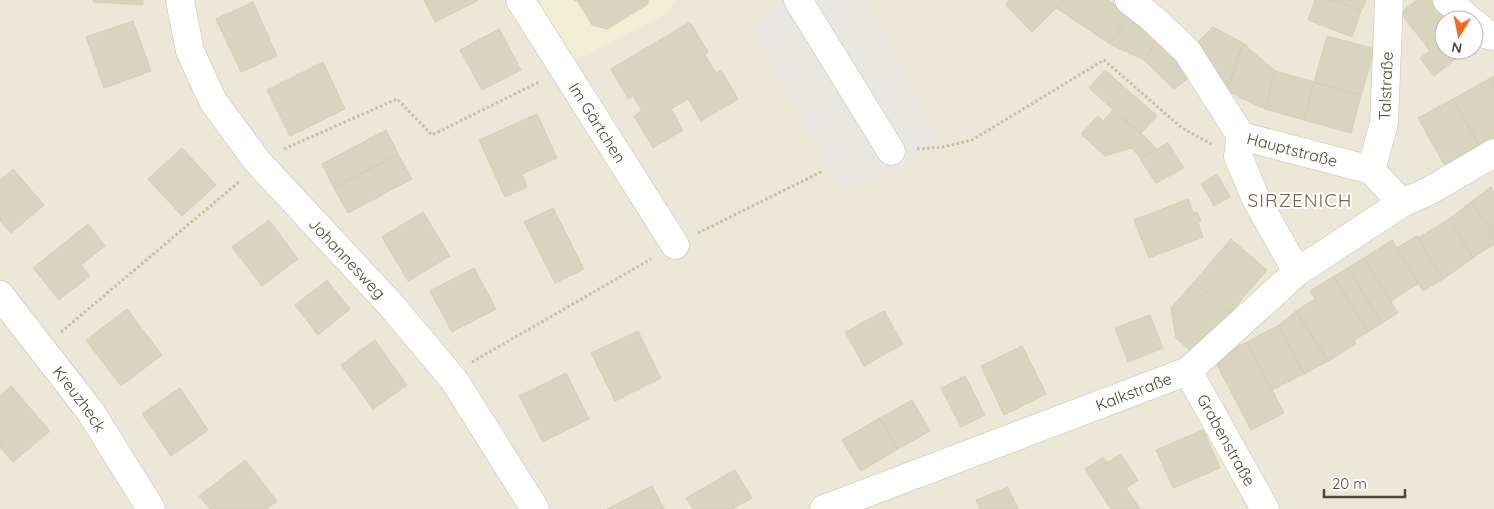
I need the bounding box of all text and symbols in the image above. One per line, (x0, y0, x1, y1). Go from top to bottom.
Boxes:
north arrow (1434, 10, 1484, 60)
text: N (1450, 38, 1463, 58)
street label: Talstraße (1374, 51, 1397, 121)
street label: Im Gärtchen (565, 79, 630, 166)
street label: Hauptstraße (1245, 128, 1340, 171)
district label: SIRZENICH (1248, 188, 1352, 212)
street label: Johannesweg (305, 213, 390, 303)
street label: Kreuzheck (49, 362, 111, 436)
street label: Kalkstraße (1093, 368, 1174, 415)
street label: Grabenstraße (1193, 391, 1260, 489)
scale bar (1324, 466, 1405, 498)
text: 20 m (1332, 474, 1367, 493)

